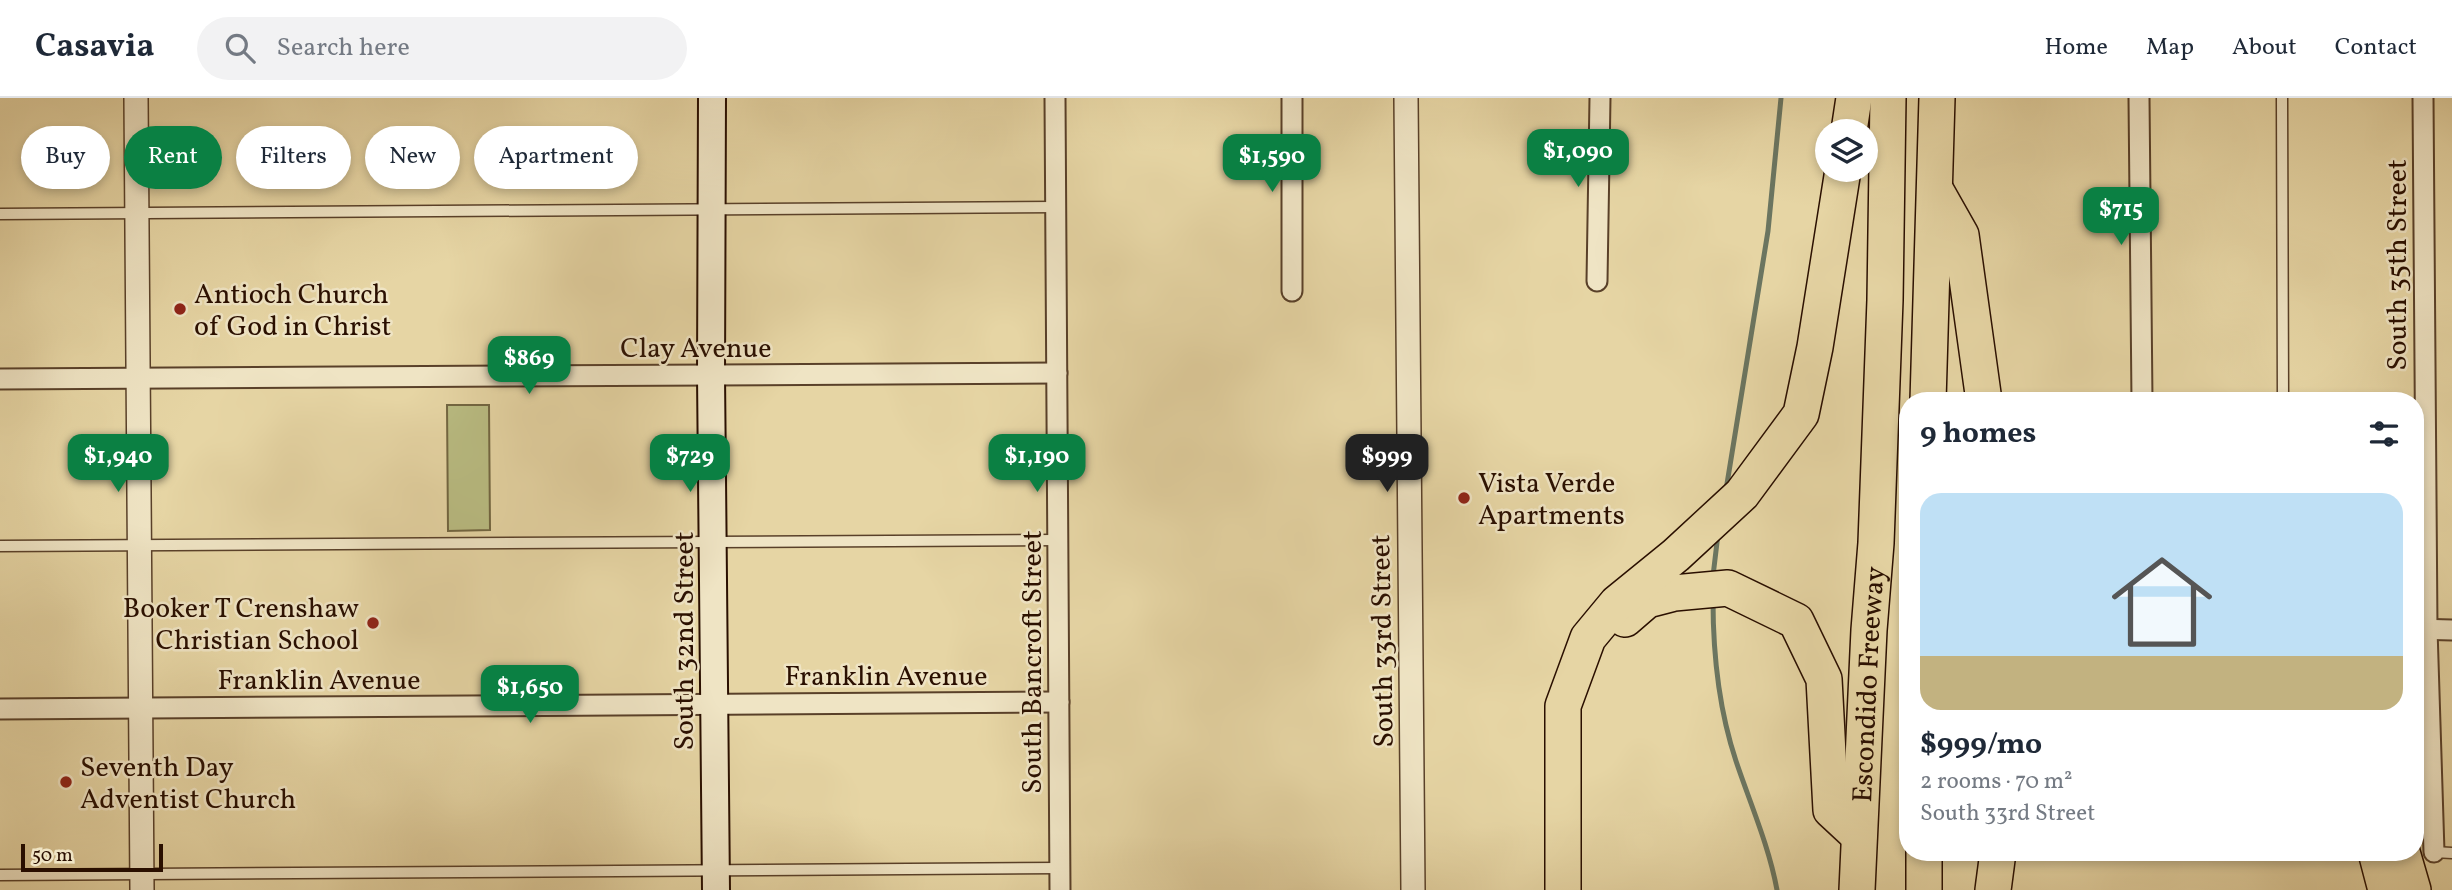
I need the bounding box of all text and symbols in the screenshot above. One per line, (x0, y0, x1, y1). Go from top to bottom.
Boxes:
search box (197, 17, 687, 80)
text: Casavia (35, 25, 155, 71)
icon: search (221, 29, 259, 67)
text: Search here (277, 30, 410, 66)
text: Home (2044, 31, 2108, 65)
text: Map (2146, 31, 2194, 65)
text: About (2232, 31, 2297, 65)
text: Contact (2335, 31, 2417, 65)
map controls (1815, 119, 1878, 182)
button: layers (1815, 119, 1878, 182)
chip: Buy (21, 126, 110, 189)
chip: Rent (124, 126, 222, 189)
chip: Filters (236, 126, 351, 189)
chip: New (365, 126, 460, 189)
chip: Apartment (474, 126, 638, 189)
pin: $1,090 (1521, 130, 1635, 189)
pin: $1,590 (1215, 134, 1329, 194)
text: $1,090 (1543, 136, 1613, 168)
text: $1,590 (1239, 141, 1305, 173)
street label: South 35th Street (2379, 159, 2418, 371)
pin: $715 (2080, 188, 2162, 247)
text: $715 (2099, 194, 2143, 226)
place label: Antioch Church of God in Christ (194, 276, 391, 347)
marker: Antioch Church of God in Christ (172, 301, 188, 317)
street label: Clay Avenue (620, 330, 772, 369)
pin: $869 (488, 336, 570, 396)
text: $869 (504, 343, 554, 375)
text: 9 homes (1920, 413, 2036, 455)
icon: filters (2365, 415, 2403, 453)
pin: $1,940 (61, 434, 175, 494)
pin: $729 (649, 434, 731, 494)
pin: $1,190 (980, 434, 1094, 494)
pin: $999 (1346, 434, 1428, 494)
text: $1,940 (84, 441, 152, 473)
text: $729 (666, 441, 714, 473)
text: $1,190 (1004, 441, 1070, 473)
text: $999 (1361, 441, 1413, 473)
place label: Vista Verde Apartments (1478, 465, 1625, 536)
marker: Vista Verde Apartments (1456, 490, 1472, 506)
street label: South Bancroft Street (1014, 530, 1053, 794)
street label: South 32nd Street (666, 531, 705, 751)
street label: South 33rd Street (1362, 534, 1405, 748)
icon: home (2099, 539, 2225, 665)
street label: Escondido Freeway (1844, 565, 1896, 803)
place label: Booker T Crenshaw Christian School (123, 590, 359, 661)
marker: Booker T Crenshaw Christian School (365, 615, 381, 631)
street label: Franklin Avenue (784, 658, 988, 697)
street label: Franklin Avenue (217, 662, 421, 701)
pin: $1,650 (473, 666, 587, 725)
text: $1,650 (497, 672, 563, 704)
text: $999/mo (1920, 724, 2042, 766)
place label: Seventh Day Adventist Church (80, 749, 296, 820)
text: 2 rooms · 70 m² (1920, 766, 2073, 798)
marker: Seventh Day Adventist Church (58, 774, 74, 790)
text: South 33rd Street (1920, 798, 2095, 830)
scale bar (21, 841, 163, 873)
text: 50 m (32, 843, 73, 869)

